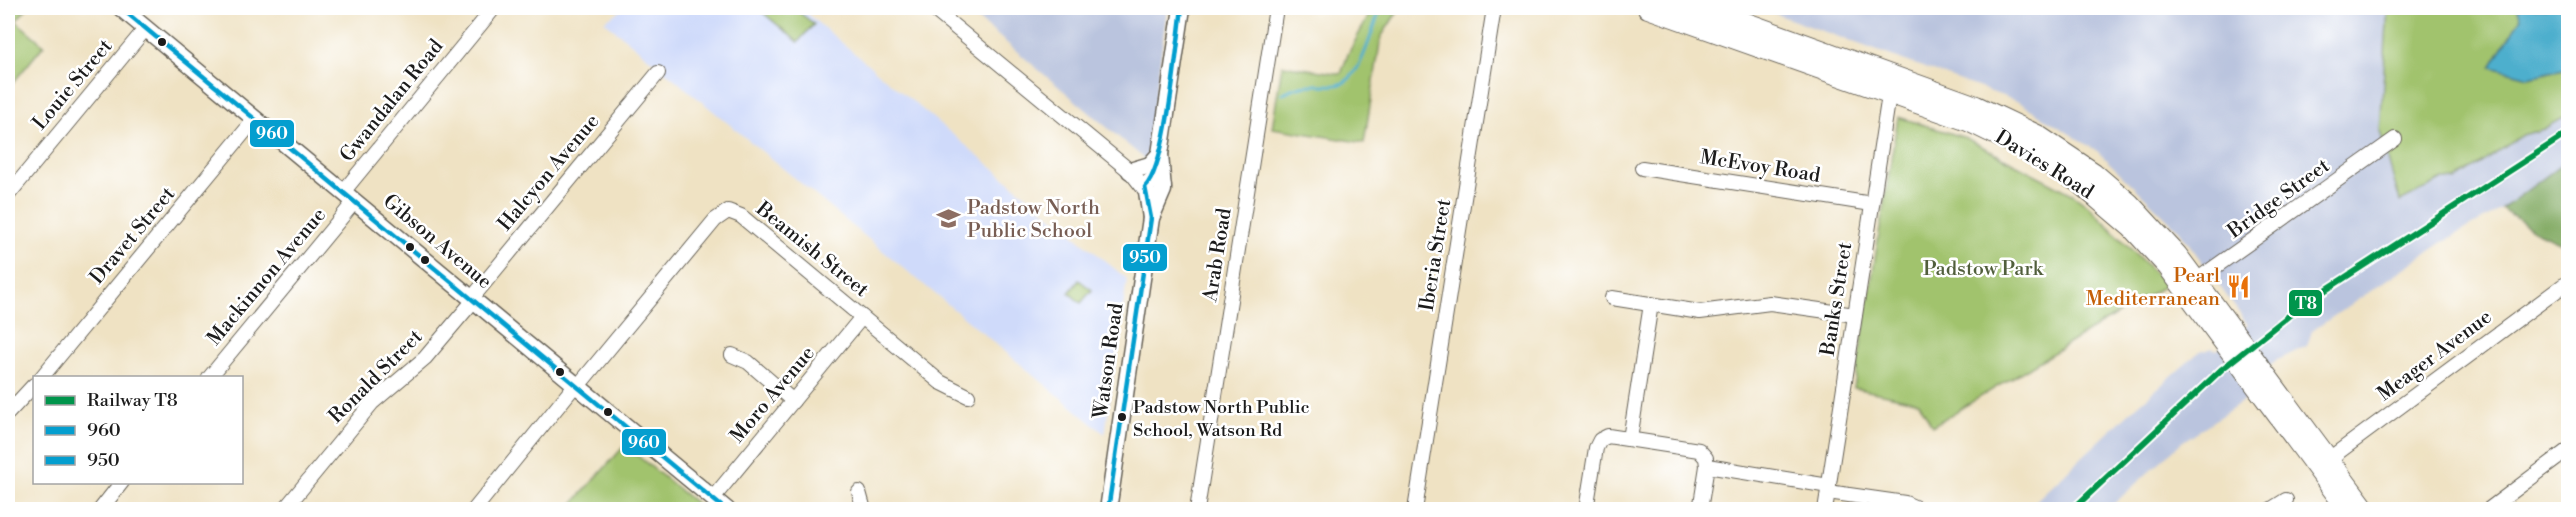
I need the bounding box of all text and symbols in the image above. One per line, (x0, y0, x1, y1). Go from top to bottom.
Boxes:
street label: Louie Street (28, 34, 118, 136)
street label: Gwandalan Road (335, 34, 450, 167)
unlabelled marker (156, 36, 168, 48)
street label: Halcyon Avenue (493, 110, 605, 236)
line badge: 960 (249, 119, 295, 148)
text: 960 (256, 124, 288, 144)
street label: Davies Road (1990, 125, 2098, 205)
street label: McEvoy Road (1698, 145, 1823, 189)
street label: Bridge Street (2222, 154, 2335, 245)
street label: Dravet Street (85, 182, 181, 290)
street label: Gibson Avenue (377, 189, 497, 295)
street label: Beamish Street (750, 196, 873, 303)
place label: Padstow North Public School (967, 196, 1100, 244)
street label: Iberia Street (1415, 197, 1457, 313)
street label: Mackinnon Avenue (202, 203, 332, 351)
school or university icon: Padstow North Public School (936, 206, 962, 232)
street label: Arab Road (1198, 206, 1238, 305)
street label: Banks Street (1816, 240, 1858, 359)
unlabelled marker (404, 241, 416, 253)
line badge: 950 (1122, 243, 1168, 272)
text: 950 (1129, 248, 1161, 268)
unlabelled marker (419, 254, 431, 266)
park label: Padstow Park (1923, 257, 2045, 282)
place label: Pearl Mediterranean (2086, 264, 2220, 312)
restaurant icon: Pearl Mediterranean (2225, 274, 2251, 300)
line badge: T8 (2288, 289, 2323, 317)
text: T8 (2295, 294, 2317, 314)
street label: Watson Road (1088, 301, 1130, 421)
street label: Meager Avenue (2373, 305, 2497, 407)
street label: Ronald Street (324, 325, 428, 429)
street label: Moro Avenue (725, 342, 821, 448)
unlabelled marker (554, 366, 566, 378)
legend (33, 376, 243, 484)
text: Railway T8 (87, 389, 178, 412)
place label: Padstow North Public School, Watson Rd (1133, 396, 1310, 442)
unlabelled marker (602, 406, 614, 418)
marker: Padstow North Public School, Watson Rd (1116, 411, 1128, 423)
text: 960 (87, 419, 121, 442)
line badge: 960 (621, 428, 667, 456)
text: 960 (628, 433, 660, 453)
text: 950 (87, 449, 120, 472)

